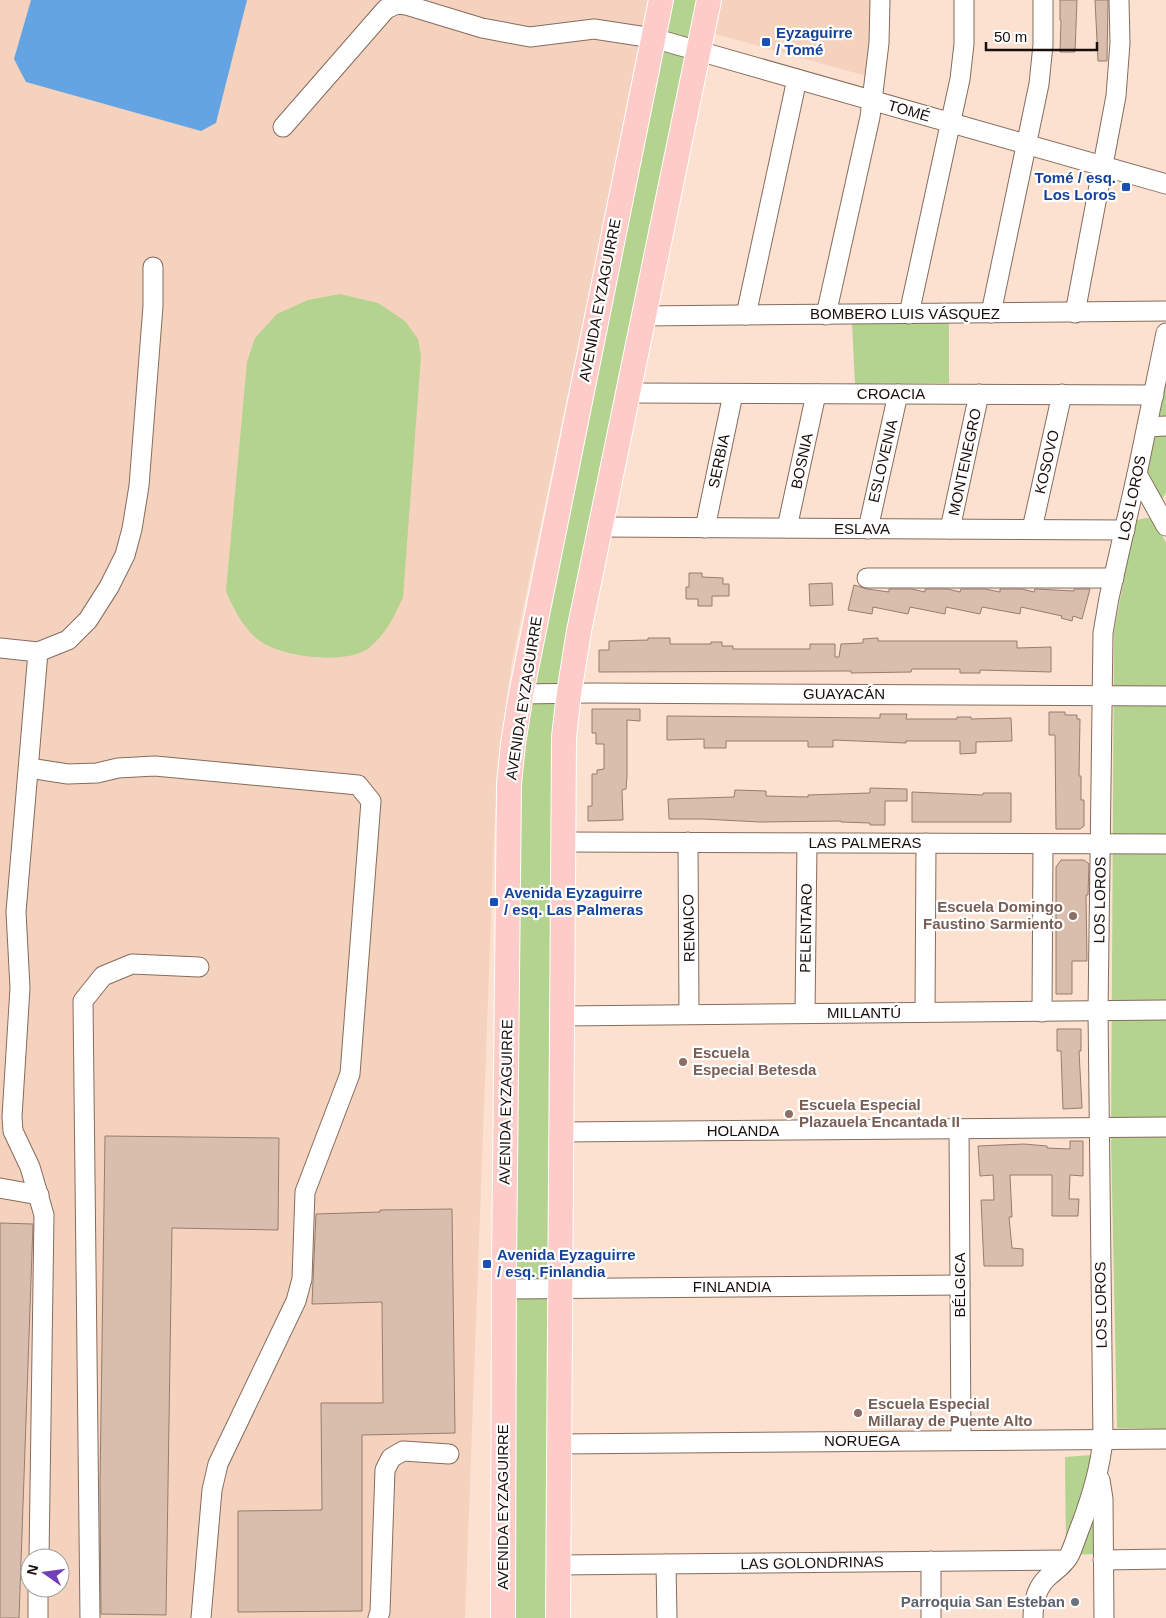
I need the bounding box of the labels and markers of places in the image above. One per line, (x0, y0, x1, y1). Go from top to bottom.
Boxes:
place label: Eyzaguirre / Tomé (776, 24, 853, 58)
marker: Eyzaguirre / Tomé (760, 36, 772, 48)
place label: Tomé / esq. Los Loros (1035, 169, 1116, 203)
marker: Tomé / esq. Los Loros (1120, 181, 1132, 193)
place label: Avenida Eyzaguirre / esq. Las Palmeras (504, 884, 643, 918)
marker: Avenida Eyzaguirre / esq. Las Palmeras (488, 896, 500, 908)
place label: Escuela Domingo Faustino Sarmiento (923, 898, 1063, 932)
marker: Escuela Domingo Faustino Sarmiento (1067, 910, 1079, 922)
place label: Escuela Especial Betesda (693, 1044, 817, 1078)
marker: Escuela Especial Betesda (677, 1056, 689, 1068)
place label: Escuela Especial Plazauela Encantada II (799, 1096, 960, 1130)
marker: Escuela Especial Plazauela Encantada II (783, 1108, 795, 1120)
place label: Avenida Eyzaguirre / esq. Finlandia (497, 1246, 636, 1280)
marker: Avenida Eyzaguirre / esq. Finlandia (481, 1258, 493, 1270)
place label: Escuela Especial Millaray de Puente Alto (868, 1395, 1032, 1429)
marker: Escuela Especial Millaray de Puente Alto (852, 1407, 864, 1419)
place label: Parroquia San Esteban (901, 1593, 1065, 1610)
marker: Parroquia San Esteban (1069, 1596, 1081, 1608)

